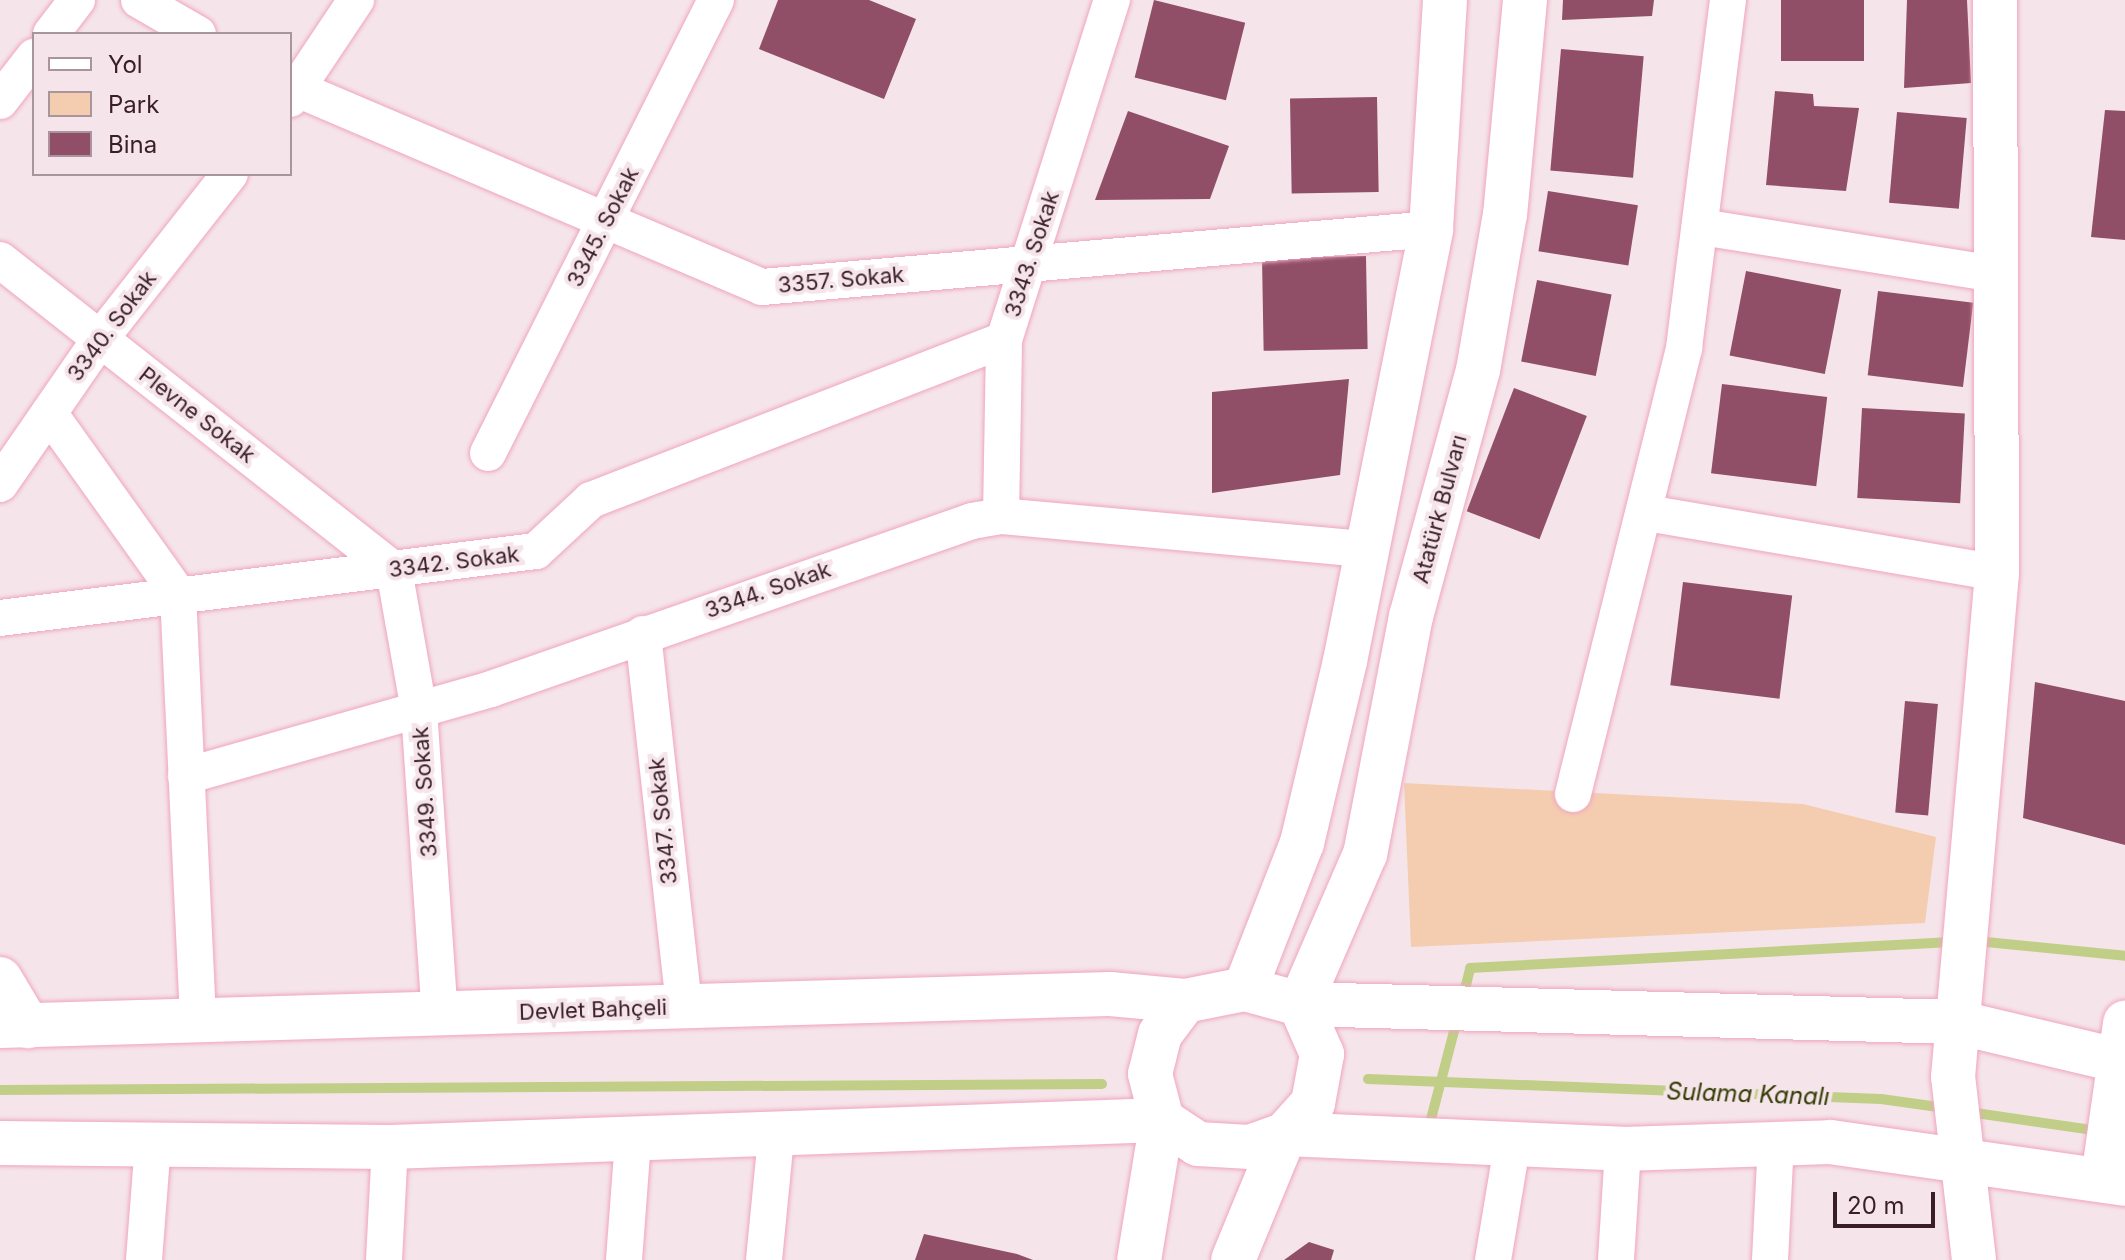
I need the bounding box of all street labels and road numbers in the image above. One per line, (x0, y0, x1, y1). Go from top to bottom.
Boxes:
street label: 3345. Sokak (562, 163, 644, 291)
street label: 3343. Sokak (999, 188, 1065, 320)
street label: 3357. Sokak (777, 261, 905, 299)
street label: 3340. Sokak (62, 266, 162, 386)
street label: Plevne Sokak (134, 362, 260, 468)
street label: Atatürk Bulvarı (1407, 432, 1473, 586)
street label: 3342. Sokak (387, 541, 521, 583)
street label: 3344. Sokak (702, 556, 834, 624)
street label: 3349. Sokak (407, 726, 443, 858)
street label: 3347. Sokak (643, 756, 683, 886)
street label: Devlet Bahçeli (519, 994, 667, 1026)

